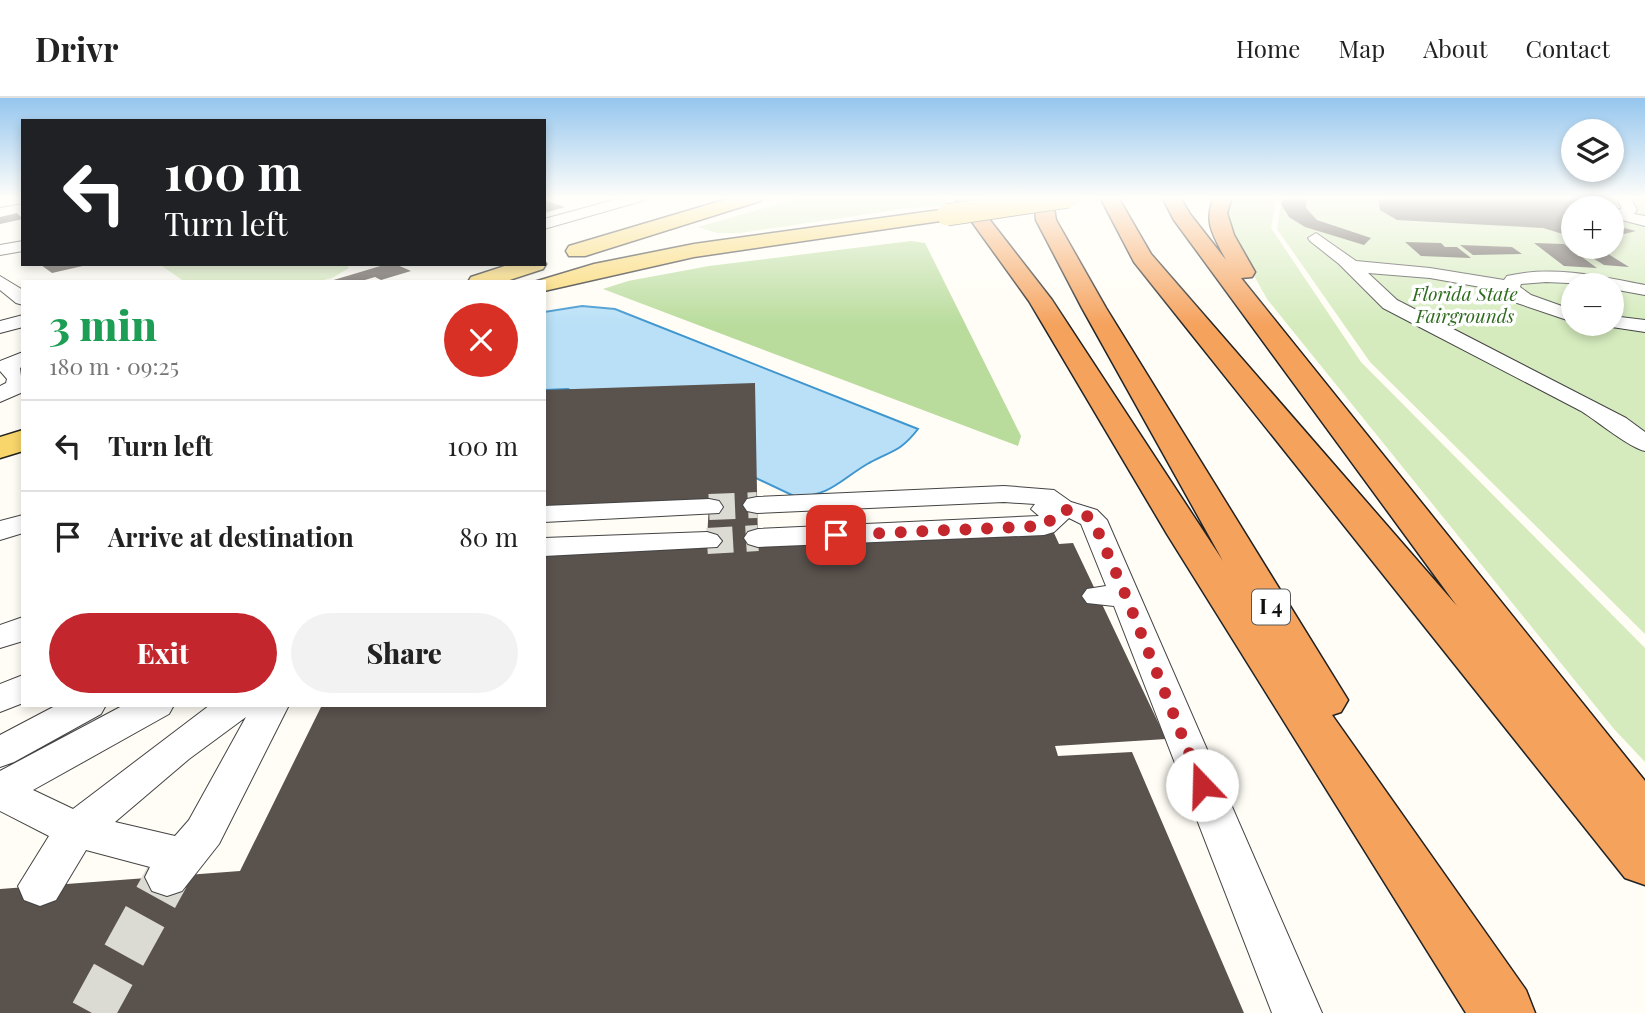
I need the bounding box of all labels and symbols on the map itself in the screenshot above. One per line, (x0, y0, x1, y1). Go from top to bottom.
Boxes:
park label: Florida State Fairgrounds (1411, 280, 1518, 328)
pin (806, 505, 866, 565)
road number: I 4 (1252, 589, 1290, 624)
position arrow (1165, 748, 1239, 822)

